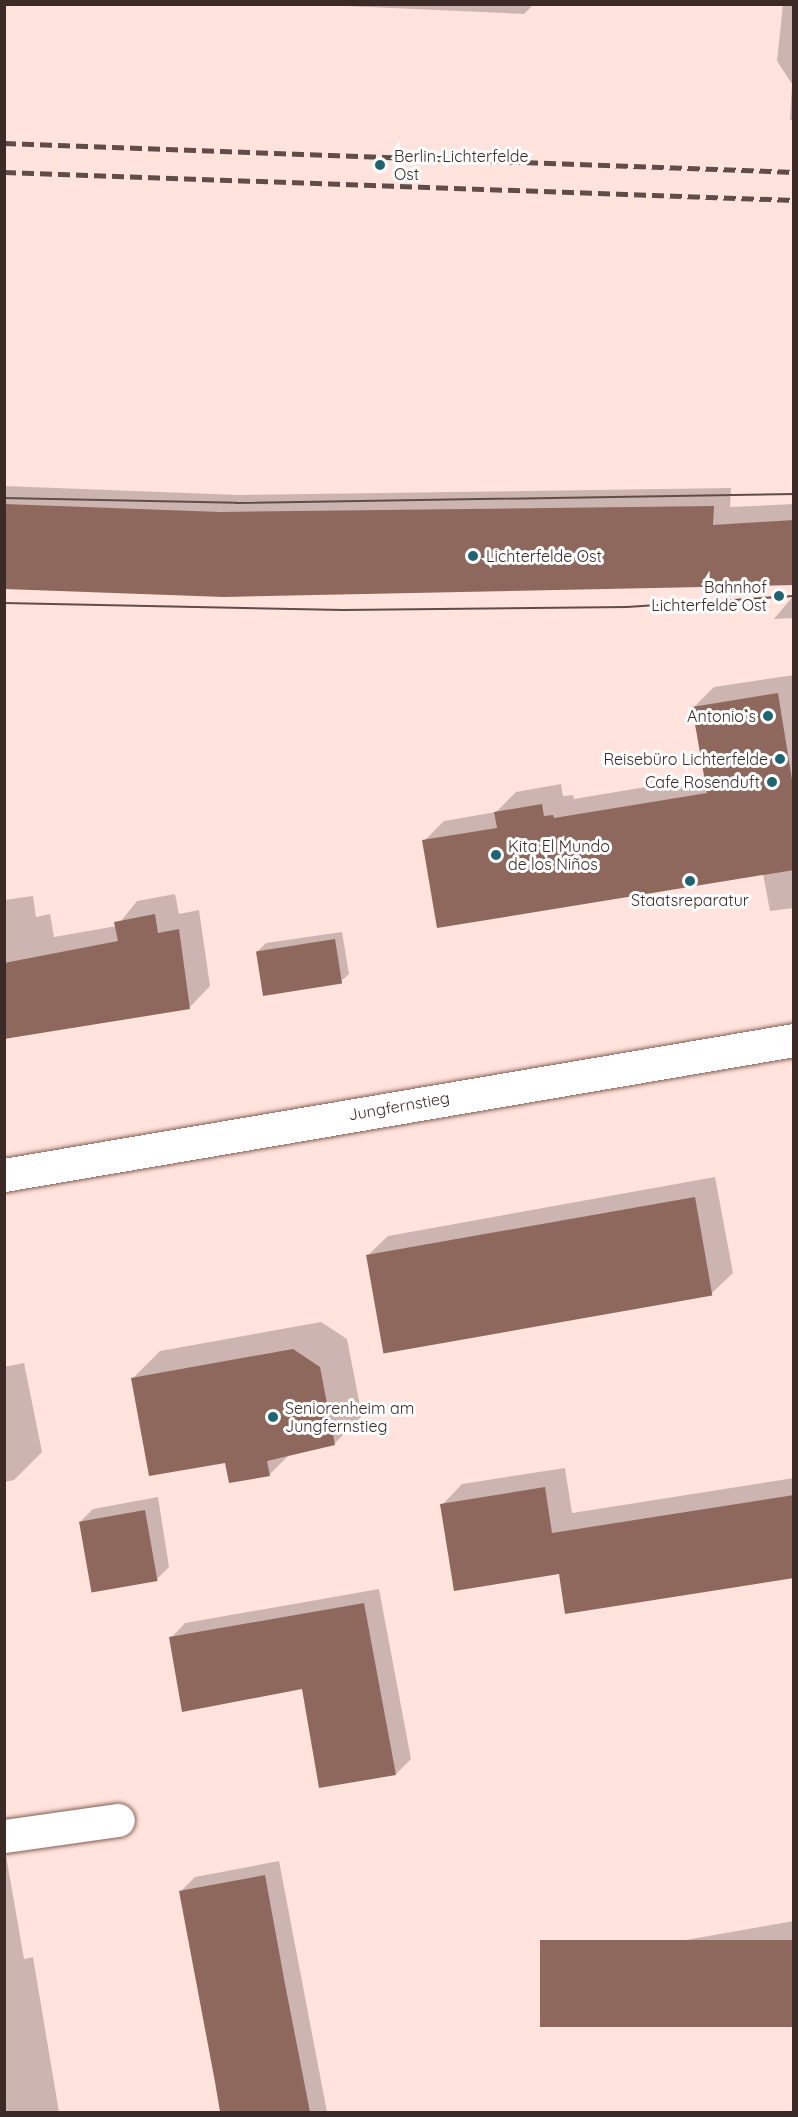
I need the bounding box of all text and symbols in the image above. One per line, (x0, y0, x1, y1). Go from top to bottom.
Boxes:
place label: Berlin-Lichterfelde Ost (394, 146, 529, 184)
marker: Berlin-Lichterfelde Ost (371, 156, 389, 174)
place label: Lichterfelde Ost (486, 546, 602, 566)
marker: Lichterfelde Ost (464, 547, 482, 565)
place label: Bahnhof Lichterfelde Ost (651, 577, 767, 615)
marker: Bahnhof Lichterfelde Ost (772, 589, 786, 603)
place label: Antonio´s (687, 706, 756, 726)
marker: Antonio´s (761, 709, 775, 723)
place label: Reisebüro Lichterfelde (603, 749, 768, 769)
marker: Reisebüro Lichterfelde (773, 752, 787, 766)
place label: Cafe Rosenduft (645, 772, 760, 792)
marker: Cafe Rosenduft (765, 775, 779, 789)
place label: Kita El Mundo de los Niños (508, 836, 610, 874)
marker: Kita El Mundo de los Niños (489, 848, 503, 862)
marker: Staatsreparatur (683, 874, 697, 888)
place label: Staatsreparatur (631, 890, 749, 910)
street label: Jungfernstieg (347, 1088, 451, 1124)
place label: Seniorenheim am Jungfernstieg (285, 1398, 414, 1436)
marker: Seniorenheim am Jungfernstieg (266, 1410, 280, 1424)

